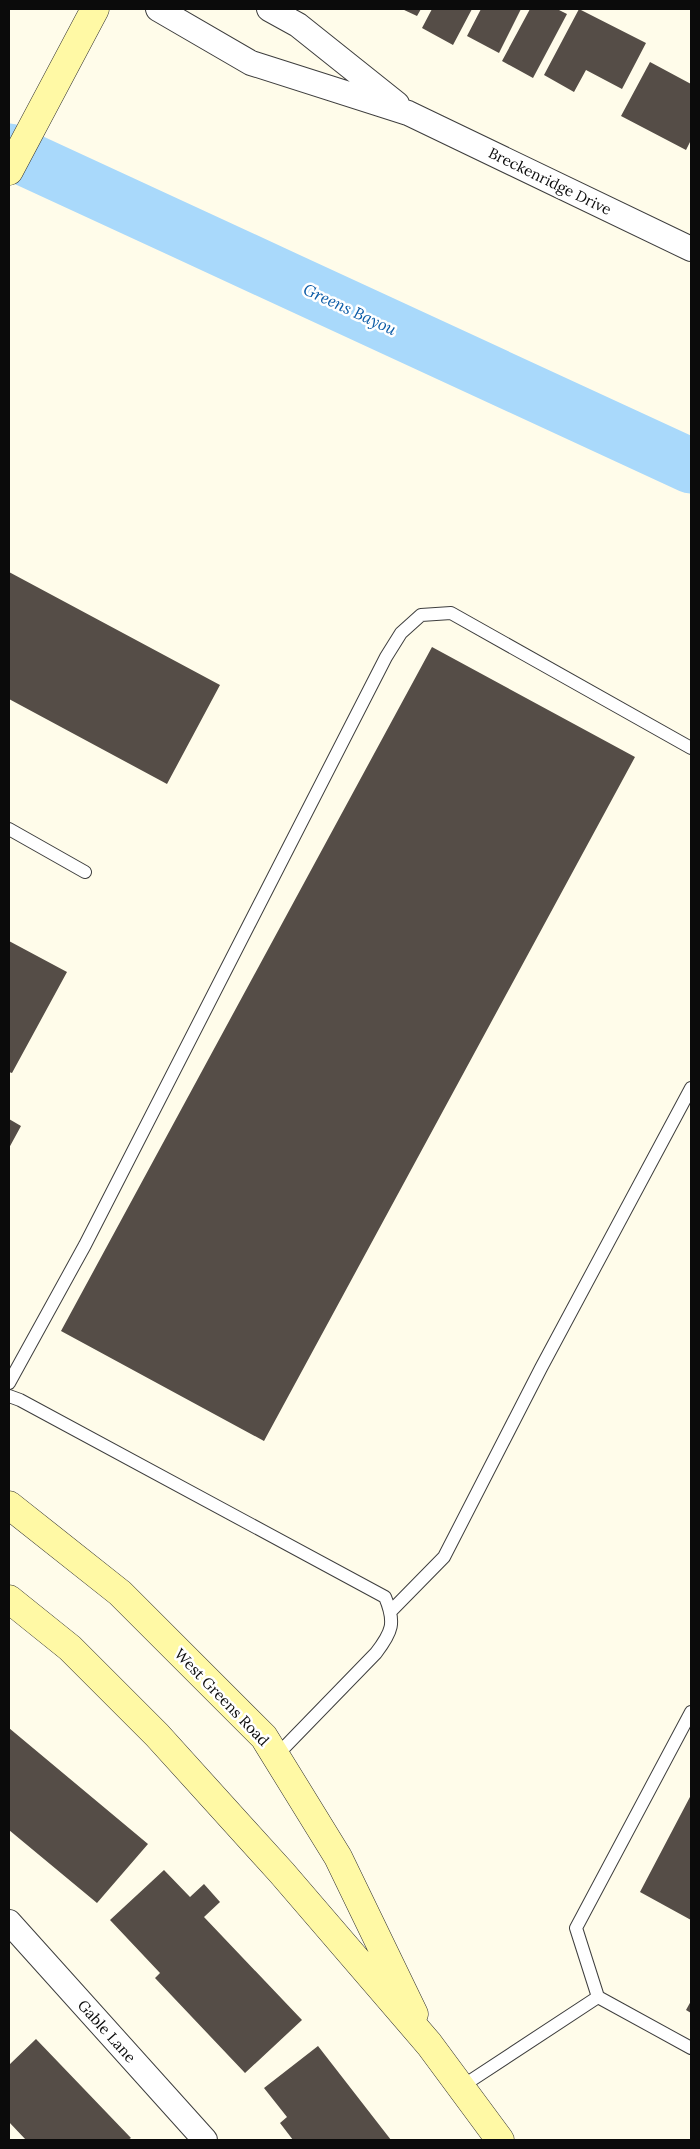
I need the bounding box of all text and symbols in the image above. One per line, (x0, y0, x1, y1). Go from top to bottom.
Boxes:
street label: Breckenridge Drive (485, 143, 615, 219)
water label: Greens Bayou (300, 279, 400, 339)
street label: West Greens Road (171, 1644, 273, 1750)
street label: Gable Lane (74, 1996, 140, 2066)

